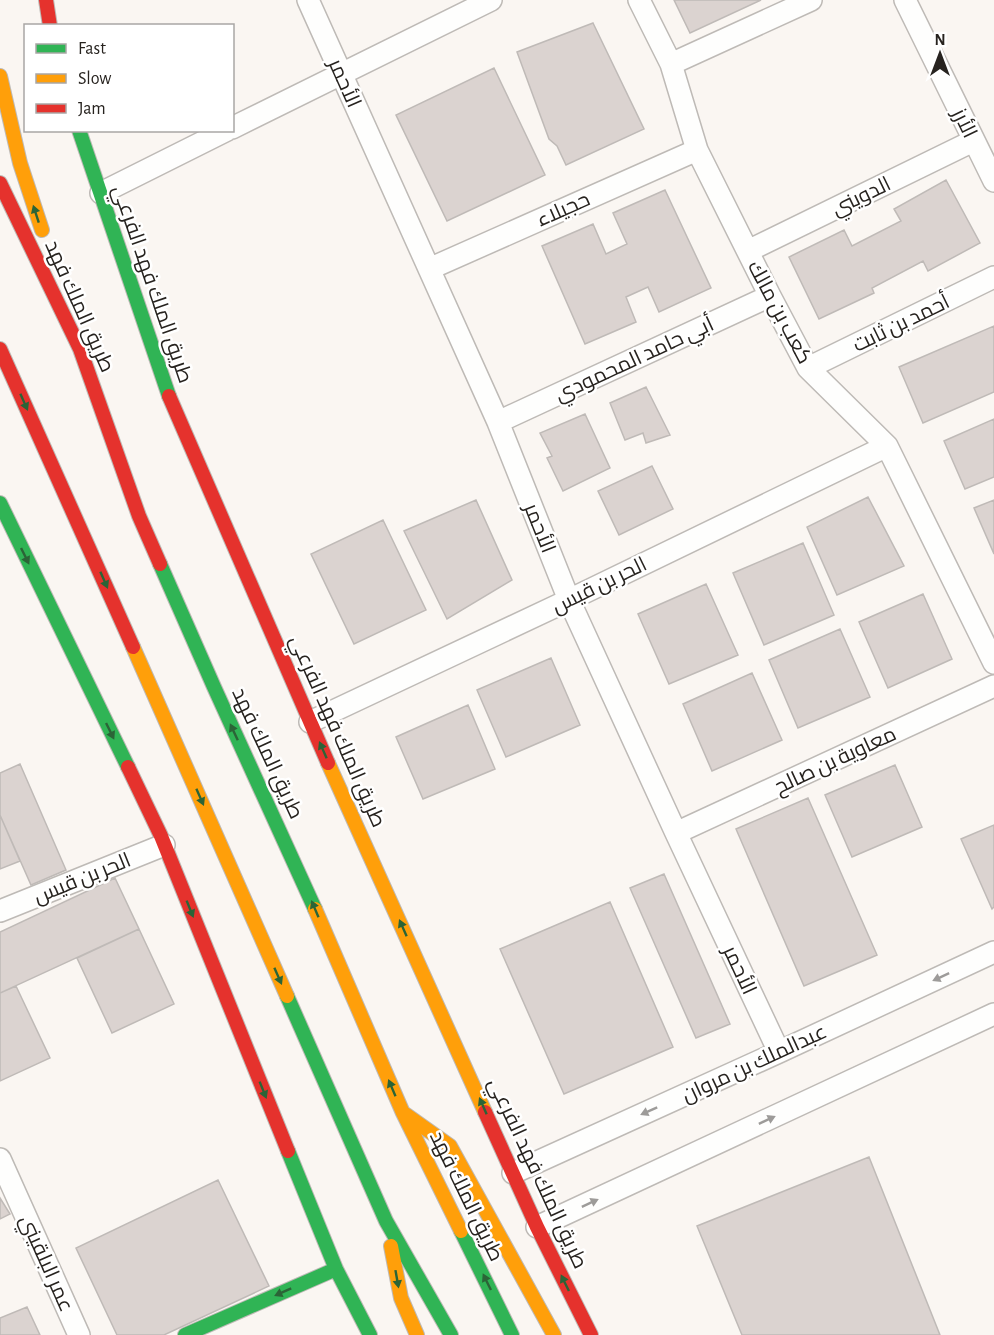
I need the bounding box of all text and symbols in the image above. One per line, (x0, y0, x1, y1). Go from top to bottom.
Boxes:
legend (24, 24, 234, 132)
north arrow (910, 24, 970, 84)
text: N (934, 32, 946, 48)
text: Fast (78, 40, 106, 58)
street label: الأحمر (323, 55, 365, 111)
text: Slow (78, 70, 111, 88)
text: Jam (78, 100, 106, 118)
street label: الأرز (947, 104, 981, 142)
street label: الدويني (828, 173, 896, 224)
street label: طريق الملك فهد الفرعي (104, 183, 196, 387)
street label: حجيلاء (533, 188, 593, 230)
one-way arrow (31, 205, 41, 223)
street label: طريق الملك فهد (39, 237, 118, 376)
street label: كعب بن مالك (742, 257, 815, 368)
street label: أحمد بن ثابت (848, 288, 954, 358)
street label: أبي حامد المحمودي (550, 311, 719, 410)
one-way arrow (19, 394, 29, 412)
street label: الأحمر (519, 500, 559, 556)
one-way arrow (21, 547, 30, 564)
street label: الحر بن قيس (548, 553, 651, 619)
one-way arrow (99, 572, 109, 590)
street label: طريق الملك فهد الفرعي (281, 632, 389, 832)
street label: طريق الملك فهد (226, 684, 307, 823)
one-way arrow (106, 723, 115, 740)
one-way arrow (230, 723, 239, 740)
street label: معاوية بن صالح (771, 723, 901, 801)
one-way arrow (318, 740, 328, 758)
one-way arrow (195, 789, 204, 806)
street label: الحر بن قيس (31, 849, 134, 909)
one-way arrow (186, 900, 195, 918)
one-way arrow (310, 900, 320, 918)
one-way arrow (398, 918, 408, 936)
street label: الأحمر (718, 942, 760, 998)
one-way arrow (274, 967, 283, 984)
one-way arrow (931, 972, 949, 982)
street label: عبدالملك بن مروان (679, 1021, 831, 1108)
street label: طريق الملك فهد الفرعي (480, 1075, 591, 1274)
one-way arrow (387, 1079, 397, 1097)
one-way arrow (259, 1081, 269, 1099)
one-way arrow (478, 1096, 488, 1114)
one-way arrow (641, 1107, 658, 1116)
one-way arrow (758, 1115, 776, 1125)
street label: طريق الملك فهد (424, 1128, 507, 1265)
one-way arrow (582, 1198, 599, 1207)
street label: عمر البلقيني (11, 1212, 77, 1317)
one-way arrow (393, 1269, 402, 1288)
one-way arrow (482, 1274, 491, 1291)
one-way arrow (560, 1274, 569, 1291)
one-way arrow (273, 1287, 291, 1297)

